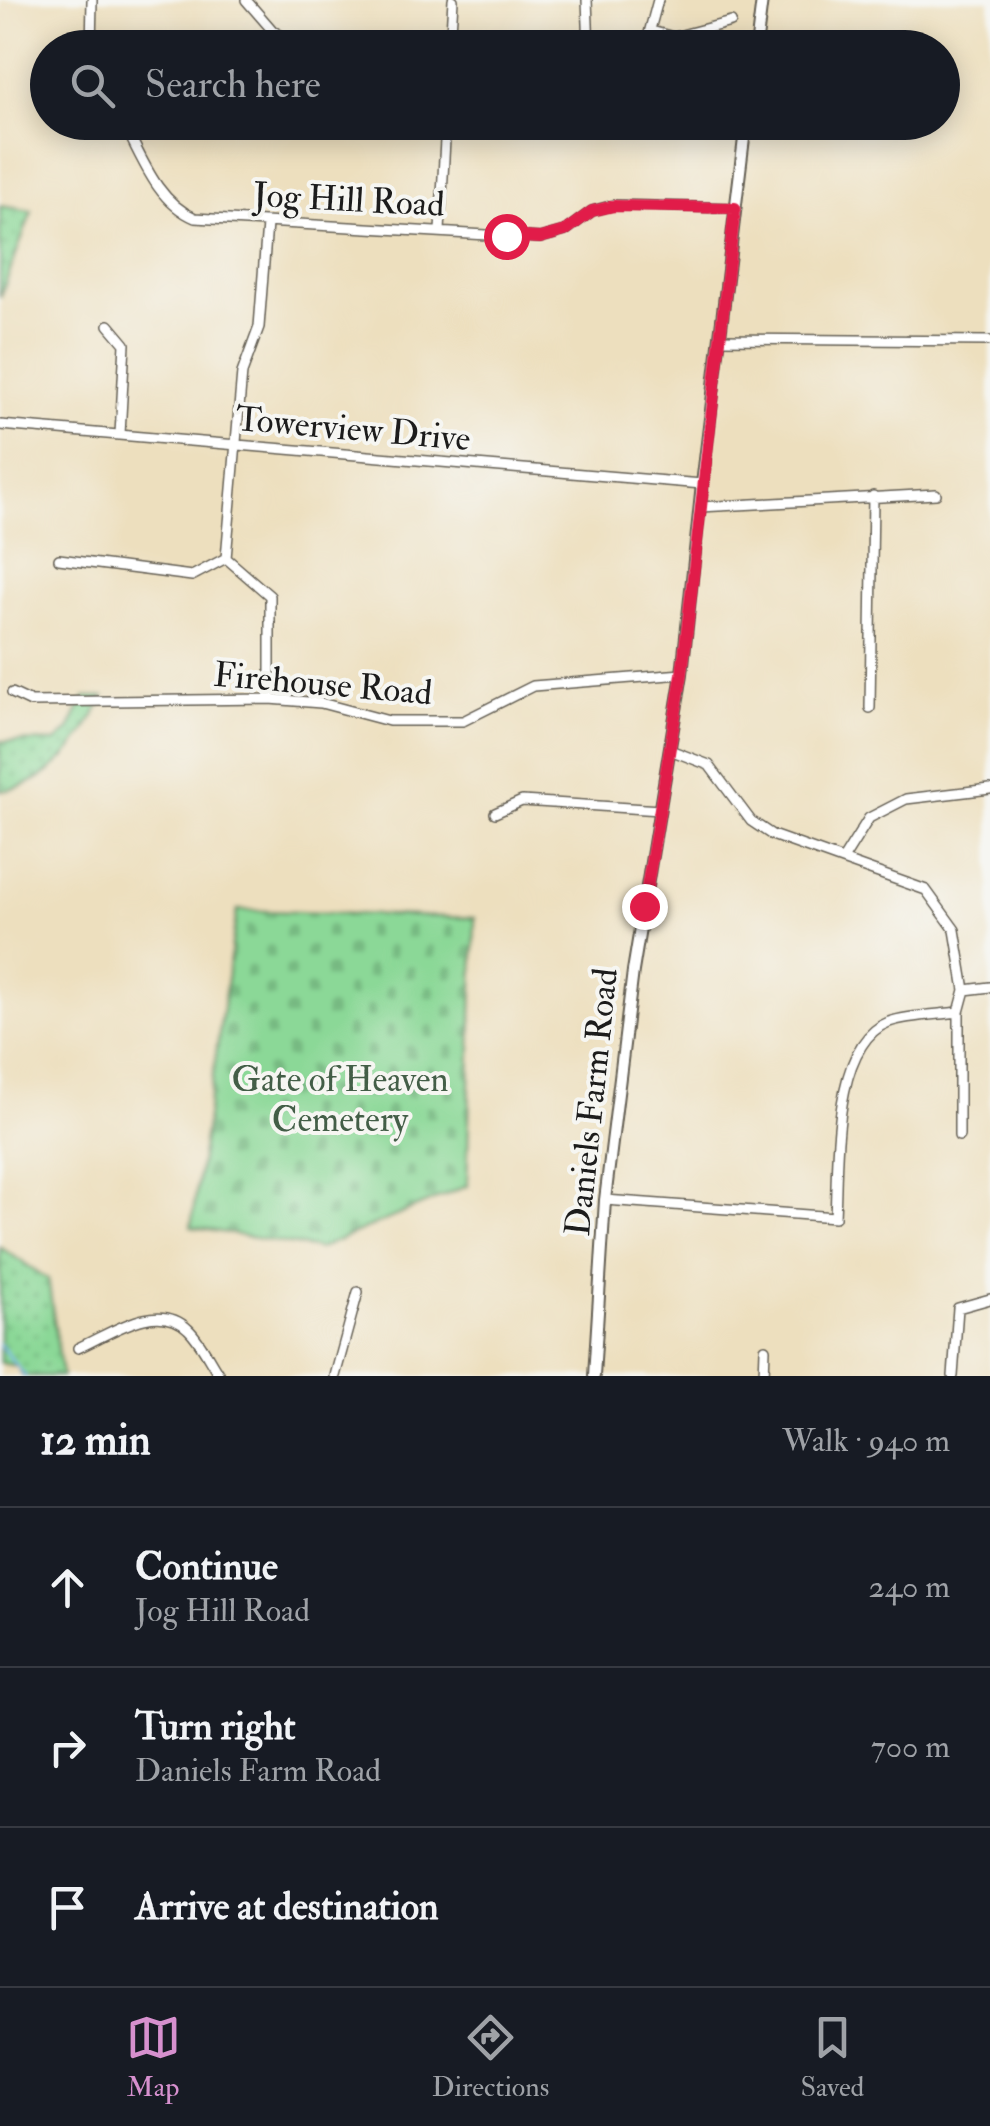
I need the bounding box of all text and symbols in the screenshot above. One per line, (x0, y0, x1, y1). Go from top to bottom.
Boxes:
search box (30, 30, 960, 140)
icon: search (65, 58, 120, 113)
text: Search here (145, 61, 321, 109)
street label: Jog Hill Road (251, 173, 446, 227)
route start (484, 214, 530, 260)
street label: Towerview Drive (234, 397, 472, 461)
street label: Firehouse Road (212, 653, 434, 715)
route end (622, 884, 668, 930)
street label: Daniels Farm Road (556, 966, 628, 1238)
park label: Gate of Heaven Cemetery (232, 1058, 448, 1142)
text: 12 min (40, 1415, 151, 1467)
text: Walk · 940 m (782, 1421, 950, 1461)
text: Continue (135, 1543, 278, 1591)
icon: ahead (40, 1560, 95, 1615)
text: 240 m (869, 1567, 950, 1607)
text: Jog Hill Road (135, 1591, 310, 1631)
text: Turn right (135, 1703, 296, 1751)
icon: right (40, 1720, 95, 1775)
text: 700 m (871, 1727, 950, 1767)
text: Daniels Farm Road (135, 1751, 381, 1791)
icon: arrive (40, 1880, 95, 1935)
text: Arrive at destination (135, 1883, 439, 1931)
tab: Map (126, 2010, 181, 2105)
tab: Directions (432, 2010, 549, 2105)
tab: Saved (800, 2010, 864, 2105)

